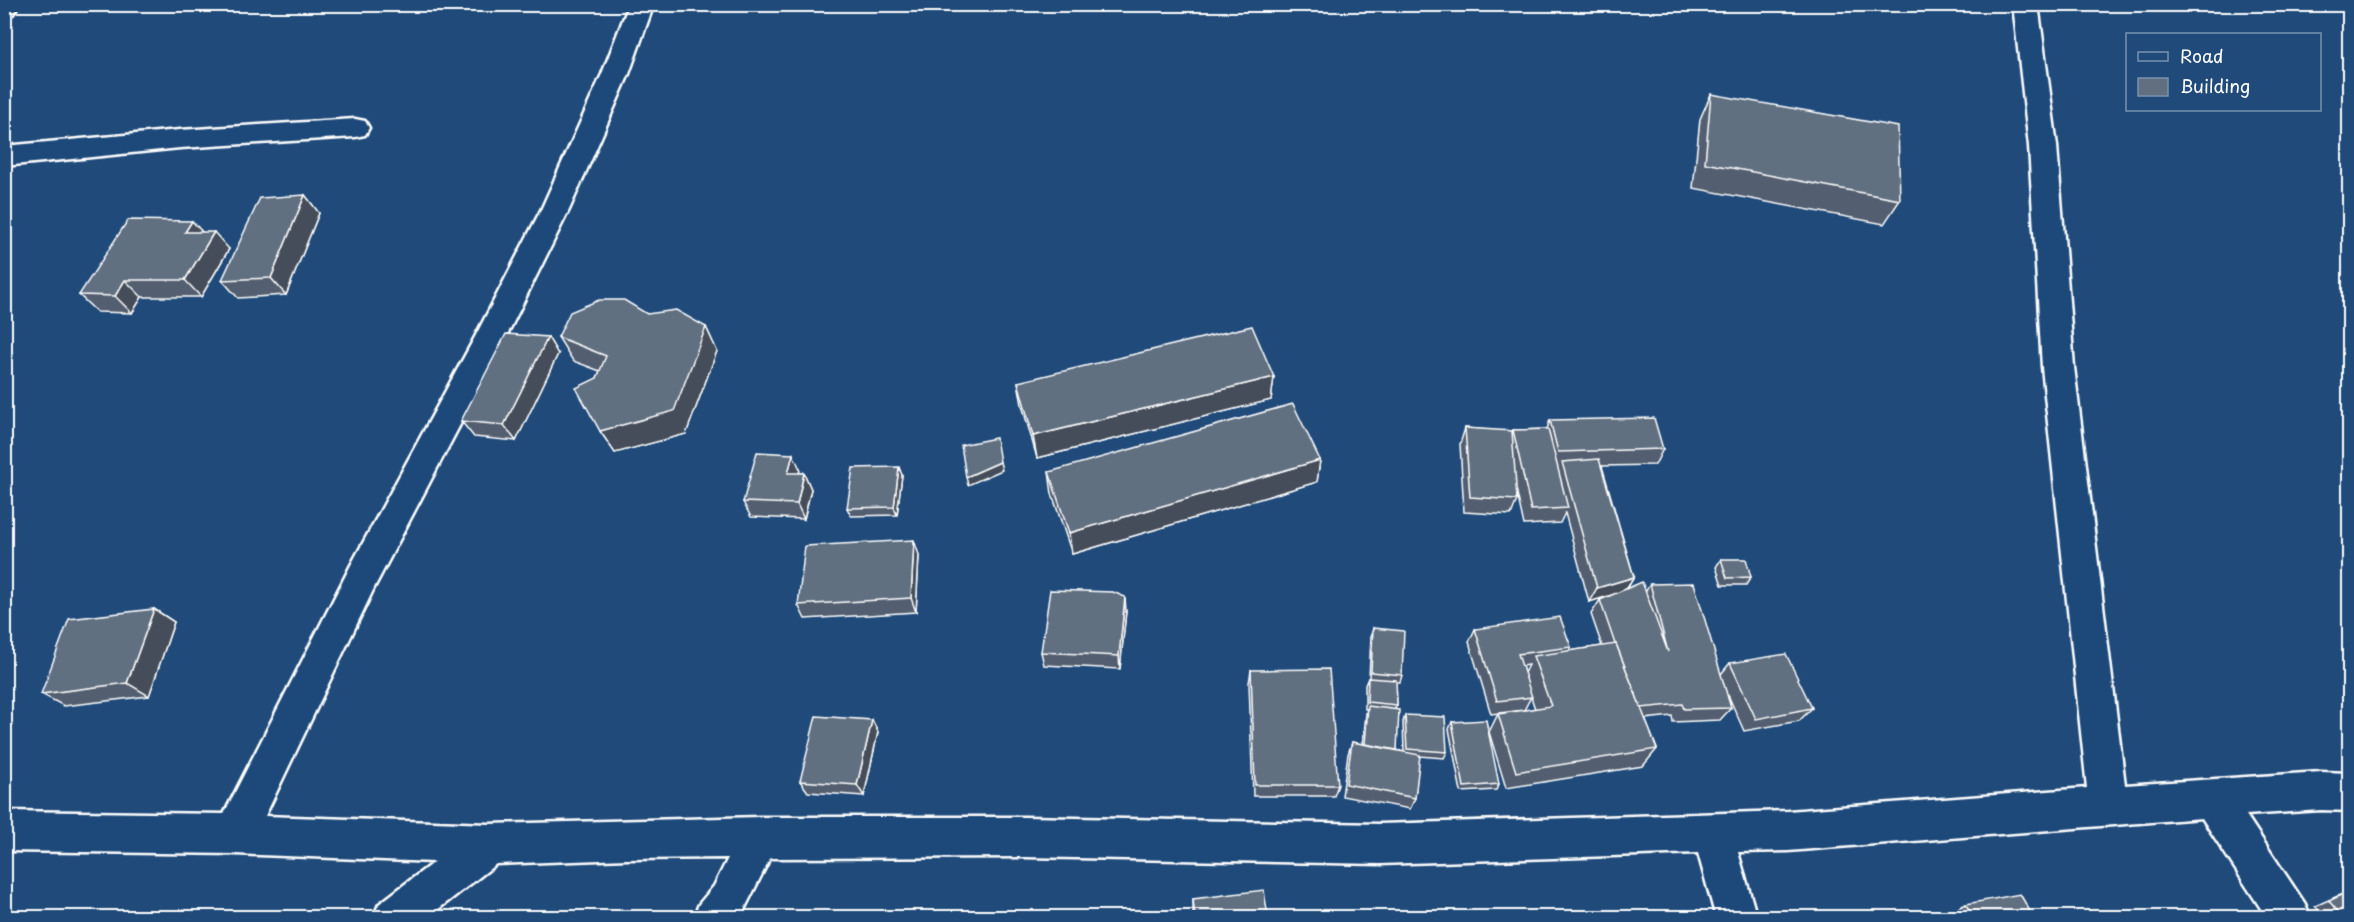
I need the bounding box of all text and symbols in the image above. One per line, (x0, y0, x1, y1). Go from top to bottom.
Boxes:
legend (2126, 33, 2321, 111)
text: Road (2180, 42, 2224, 69)
text: Building (2180, 72, 2250, 99)

